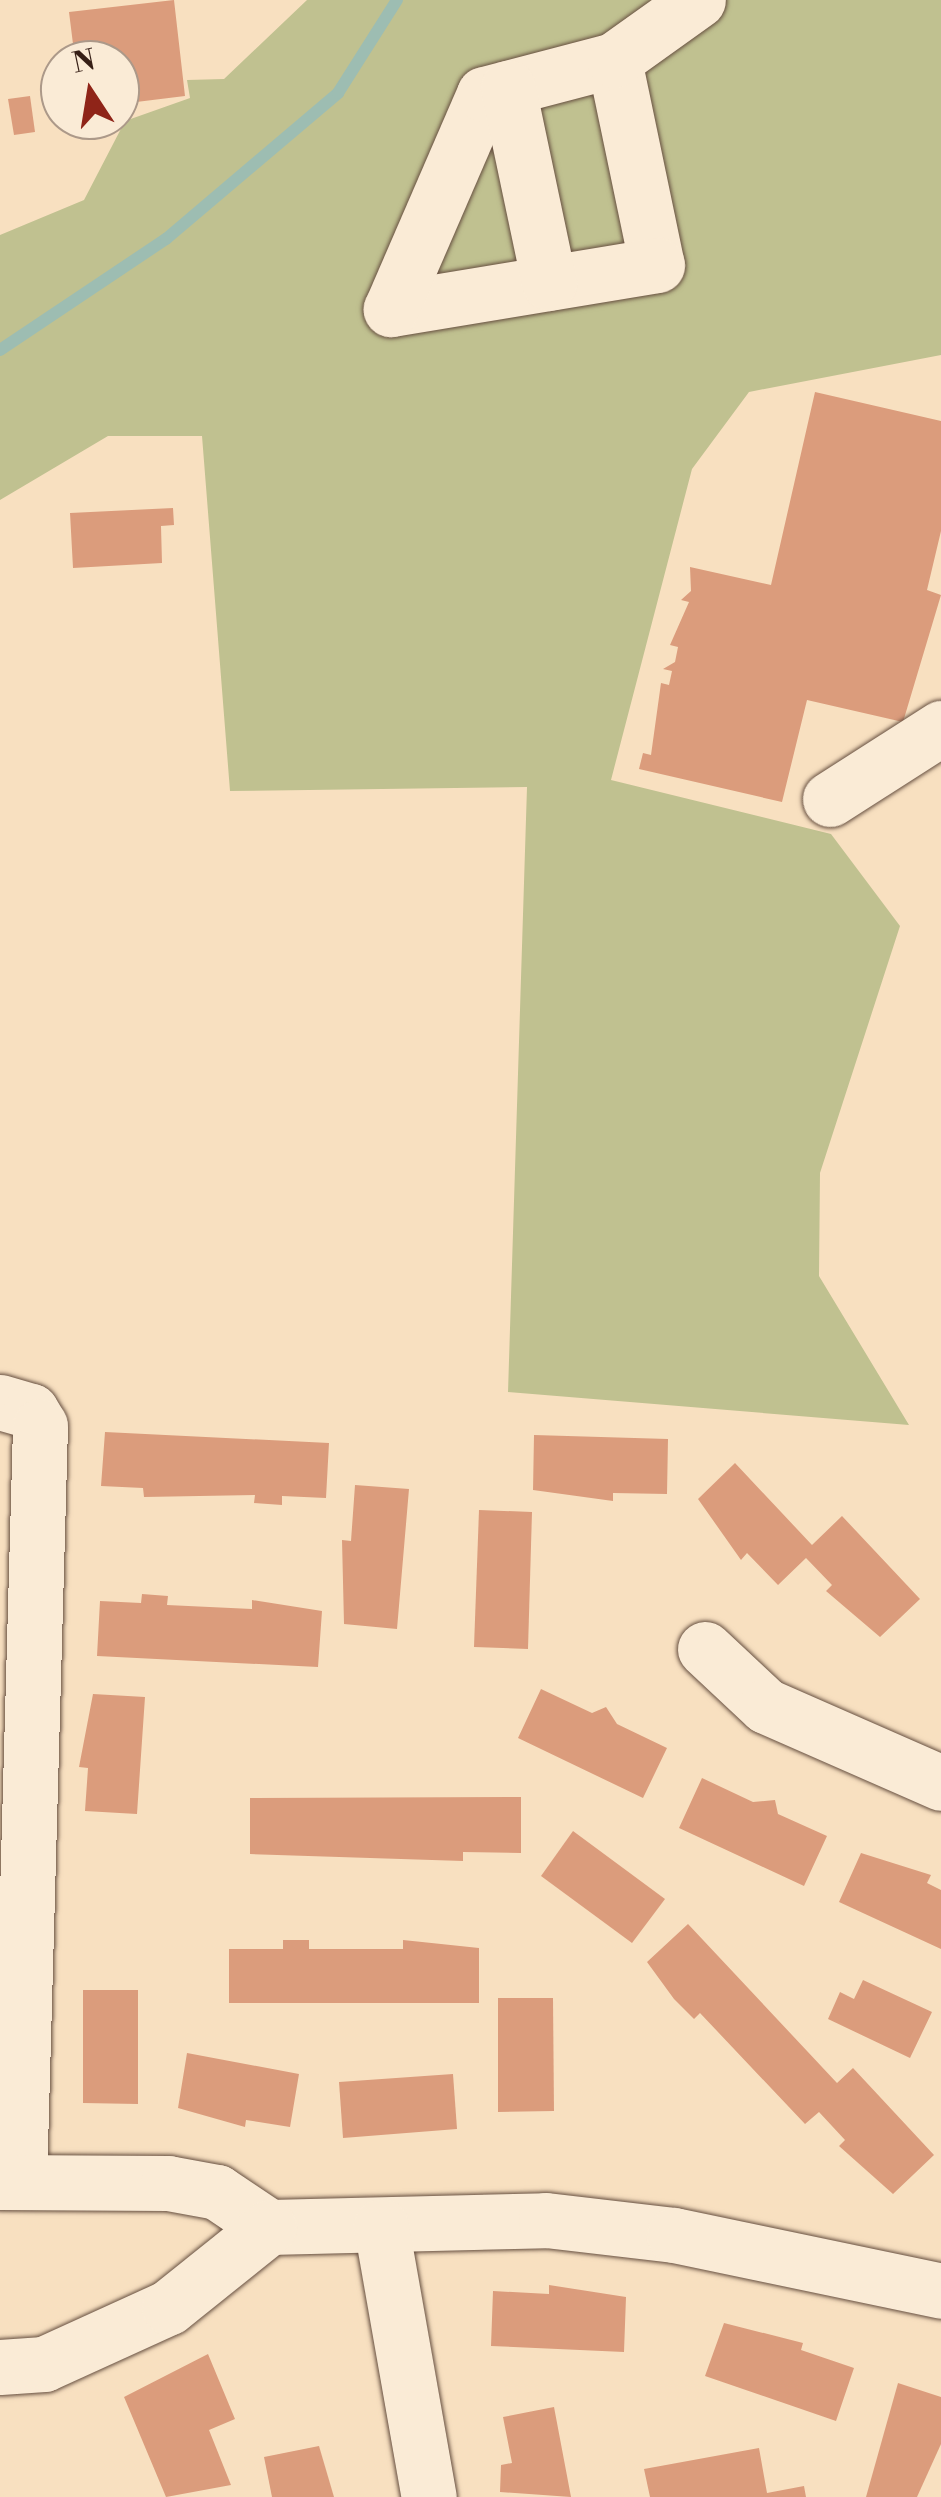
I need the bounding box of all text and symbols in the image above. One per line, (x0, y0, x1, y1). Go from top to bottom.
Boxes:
north arrow (40, 40, 140, 140)
text: N (70, 43, 99, 82)

